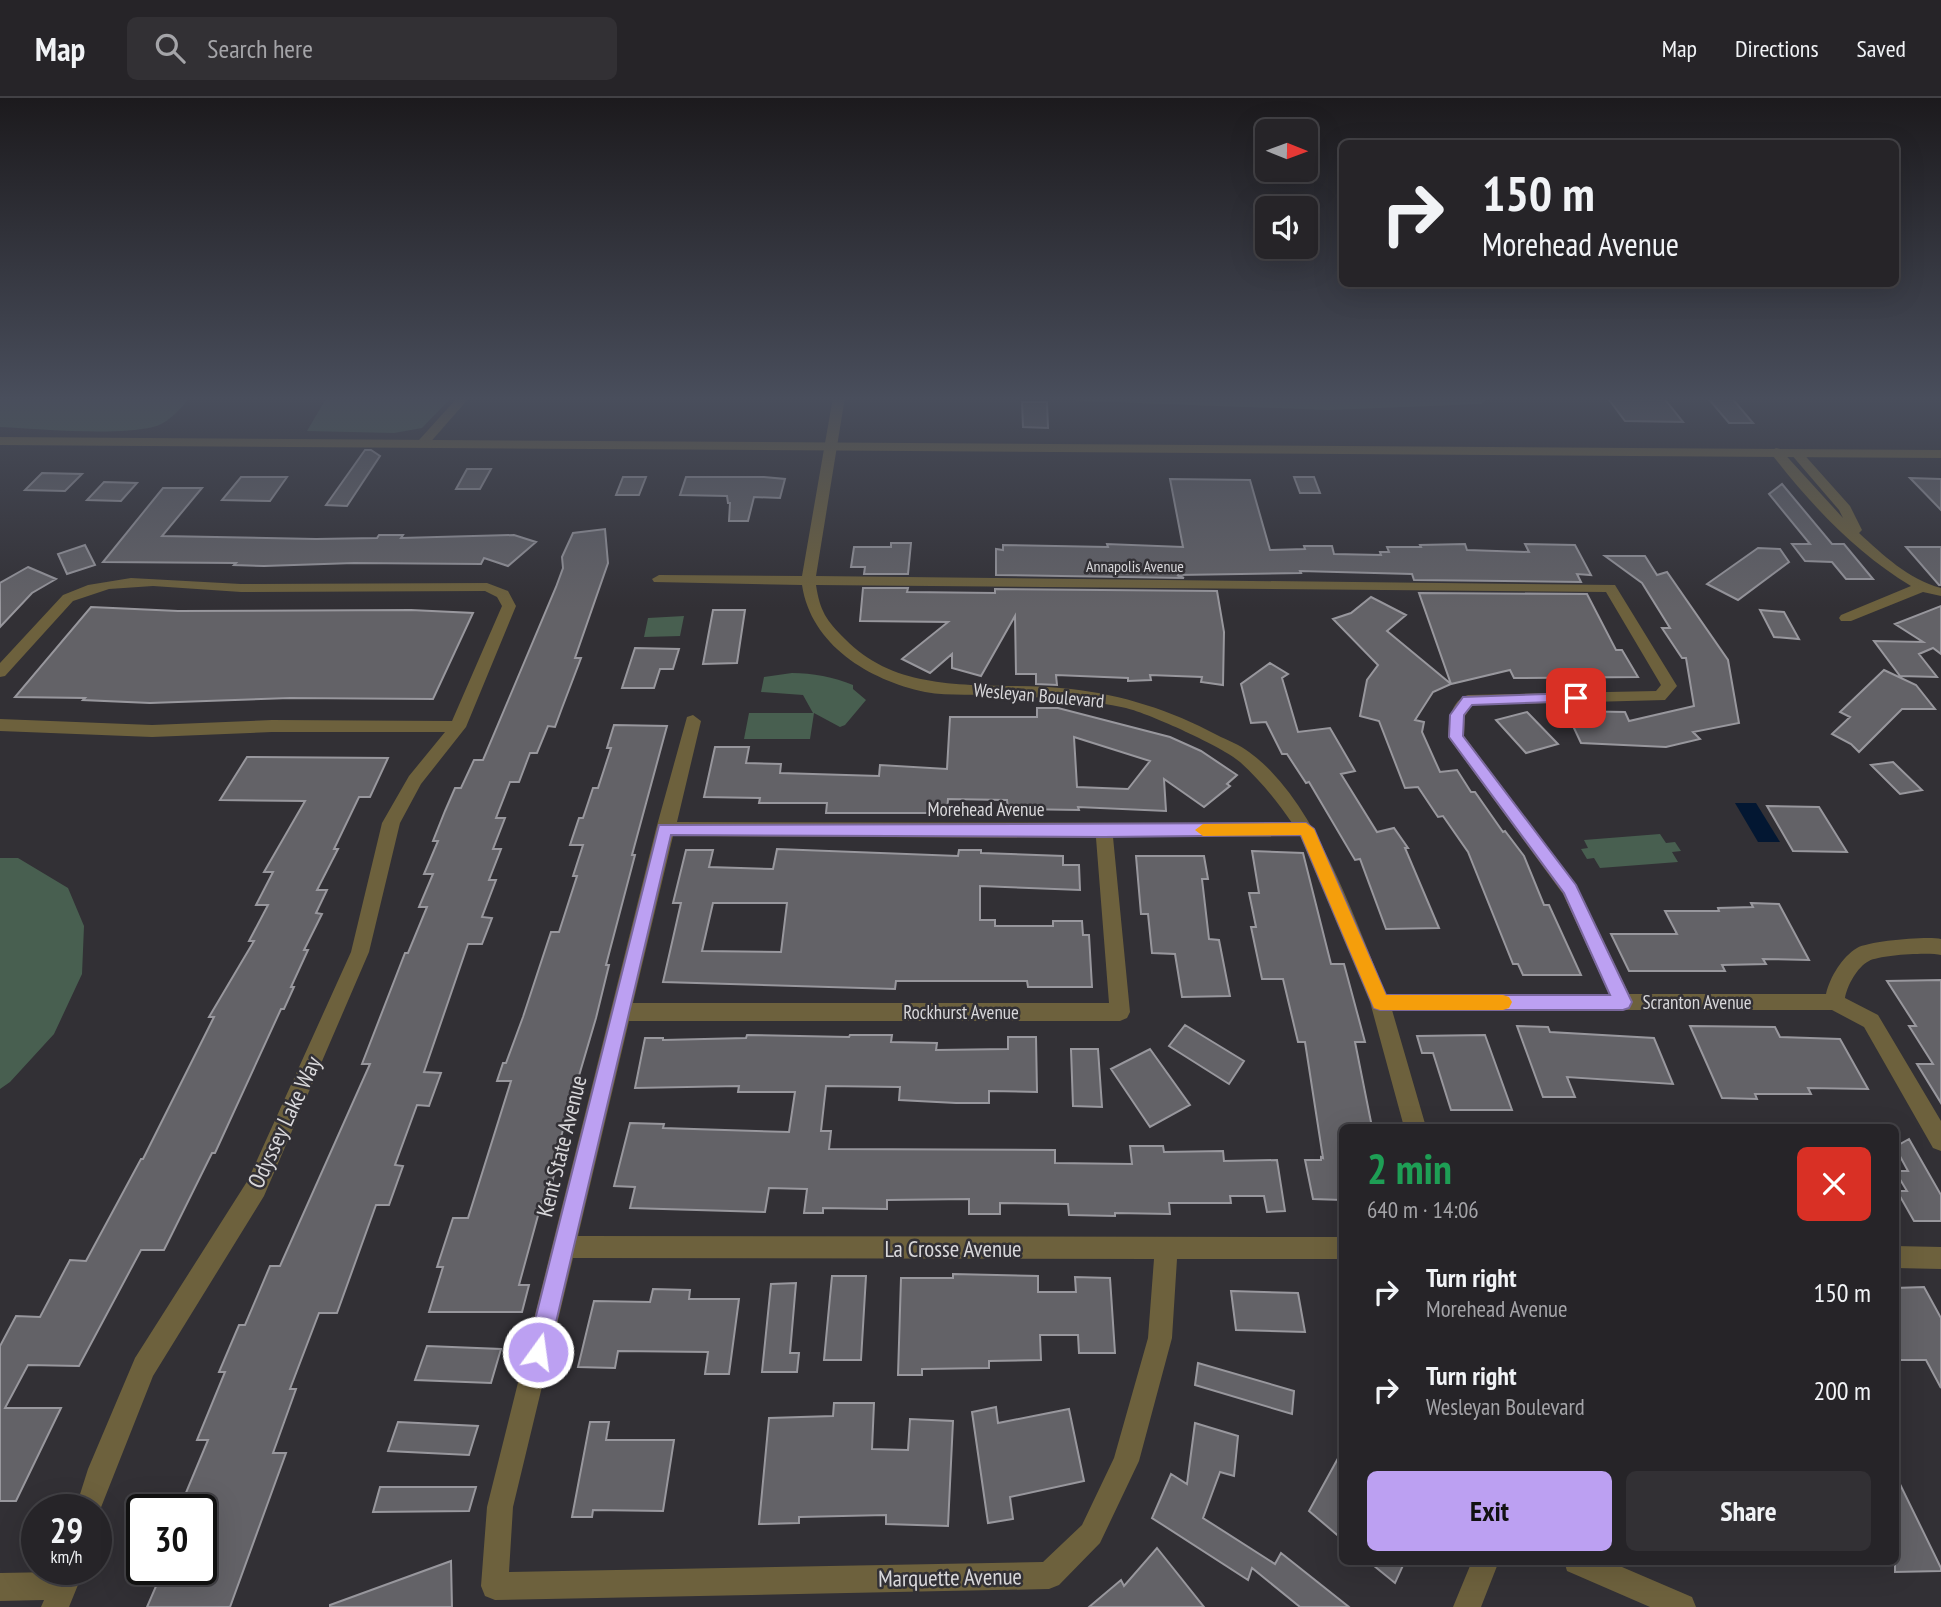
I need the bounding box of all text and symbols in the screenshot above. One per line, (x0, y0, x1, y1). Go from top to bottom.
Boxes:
search box (127, 17, 617, 80)
text: Map (35, 27, 85, 70)
icon: search (151, 29, 189, 67)
text: Search here (207, 32, 313, 65)
text: Map (1662, 33, 1697, 64)
text: Directions (1735, 33, 1819, 64)
text: Saved (1857, 33, 1906, 64)
north arrow (1255, 119, 1318, 182)
map controls (1255, 119, 1318, 259)
text: 150 m (1482, 161, 1595, 225)
icon: right (1367, 168, 1458, 259)
button: sound (1255, 196, 1318, 259)
text: Morehead Avenue (1482, 223, 1679, 265)
street label: Annapolis Avenue (1086, 556, 1184, 576)
pin (1546, 668, 1606, 728)
street label: Wesleyan Boulevard (973, 677, 1105, 713)
icon: arrive (1557, 679, 1595, 717)
street label: Morehead Avenue (928, 797, 1045, 821)
street label: Scranton Avenue (1642, 990, 1752, 1014)
street label: Rockhurst Avenue (903, 1000, 1019, 1024)
street label: Odyssey Lake Way (241, 1051, 327, 1193)
street label: Kent State Avenue (529, 1072, 593, 1220)
text: 2 min (1367, 1141, 1452, 1196)
button: close (1797, 1147, 1871, 1221)
text: 640 m · 14:06 (1367, 1195, 1479, 1224)
street label: La Crosse Avenue (884, 1234, 1022, 1263)
text: Turn right (1426, 1261, 1517, 1294)
icon: right (1367, 1273, 1405, 1311)
text: 150 m (1813, 1276, 1871, 1309)
text: Morehead Avenue (1426, 1294, 1568, 1323)
position arrow (501, 1315, 575, 1389)
text: Turn right (1426, 1359, 1517, 1392)
icon: right (1367, 1371, 1405, 1409)
text: 200 m (1813, 1374, 1871, 1407)
text: Wesleyan Boulevard (1426, 1392, 1585, 1421)
button: Exit (1367, 1471, 1612, 1551)
button: Share (1626, 1471, 1871, 1551)
speed limit sign: 30 (126, 1494, 217, 1585)
text: 29 (50, 1507, 83, 1553)
text: km/h (51, 1545, 82, 1568)
street label: Marquette Avenue (878, 1561, 1022, 1593)

